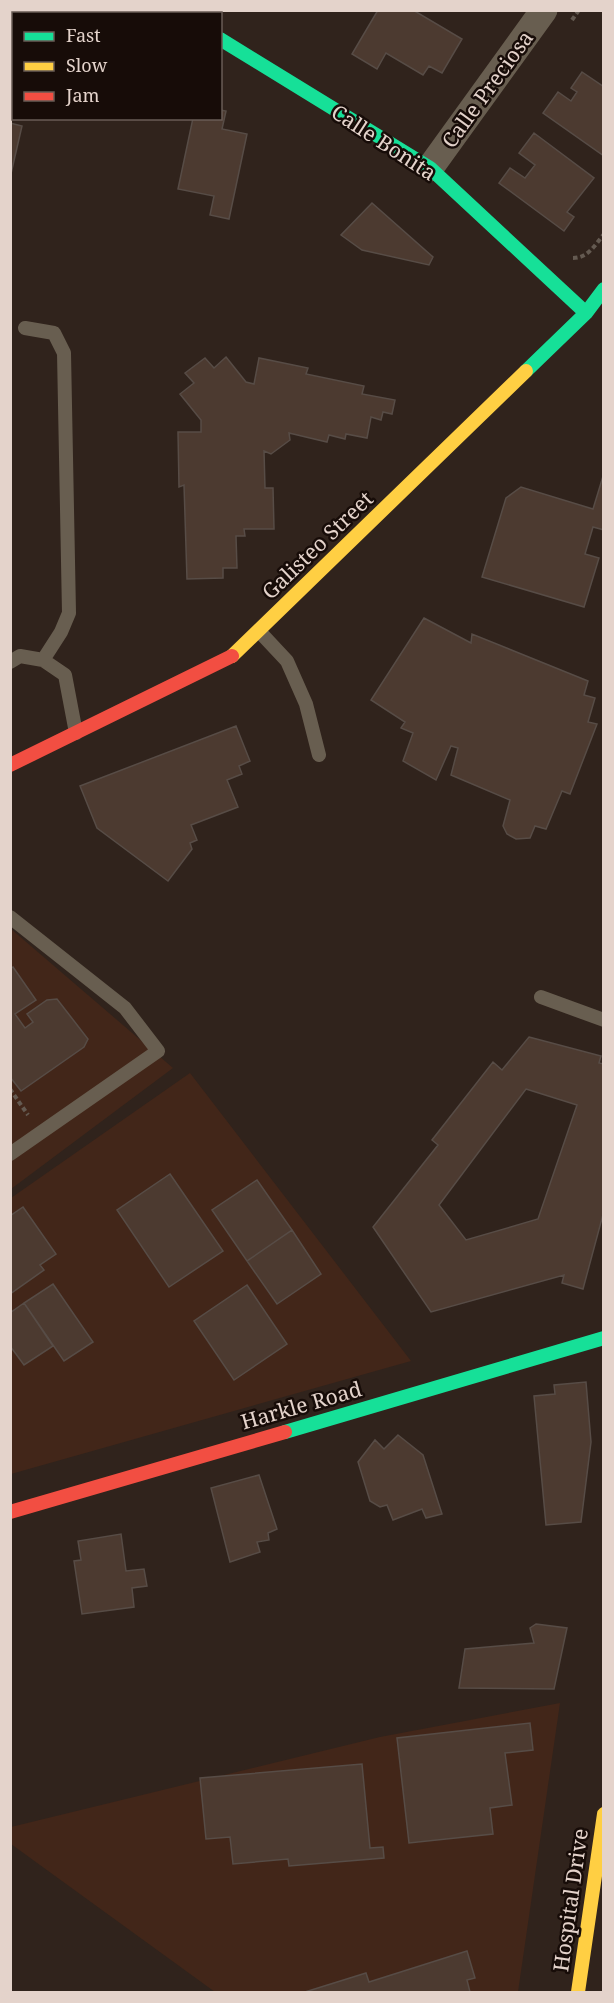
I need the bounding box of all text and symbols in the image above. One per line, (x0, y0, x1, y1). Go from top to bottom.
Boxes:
legend (12, 12, 222, 120)
text: Fast (66, 23, 101, 47)
street label: Calle Preciosa (435, 25, 539, 153)
text: Slow (66, 53, 108, 77)
text: Jam (65, 83, 100, 107)
street label: Calle Bonita (326, 98, 442, 186)
street label: Galisteo Street (255, 485, 379, 605)
street label: Harkle Road (237, 1374, 365, 1436)
street label: Hospital Drive (546, 1827, 594, 1973)

